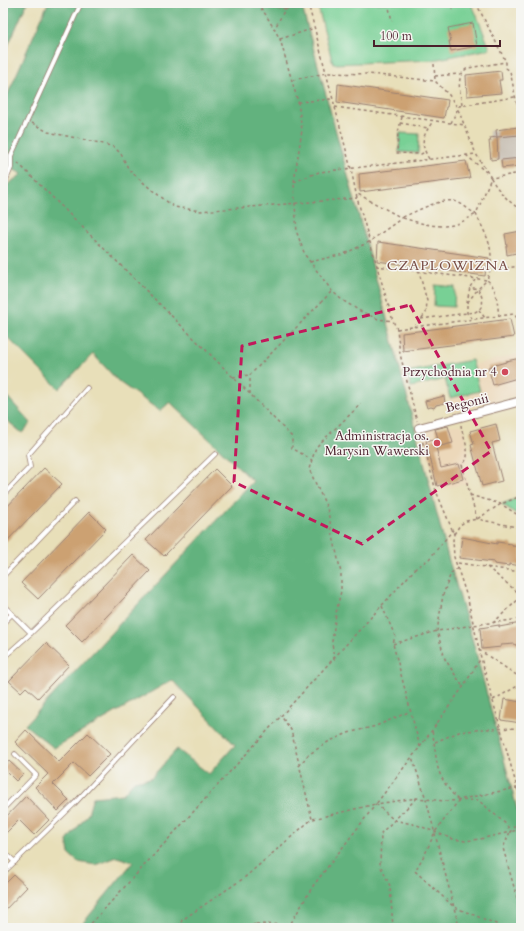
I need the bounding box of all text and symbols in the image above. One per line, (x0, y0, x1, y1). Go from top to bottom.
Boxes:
scale bar (374, 22, 500, 48)
text: 100 m (380, 28, 413, 44)
district label: CZAPLOWIZNA (387, 256, 509, 275)
place label: Przychodnia nr 4 (402, 363, 497, 381)
marker: Przychodnia nr 4 (500, 367, 510, 377)
street label: Begonii (444, 389, 491, 417)
place label: Administracja os. Marysin Wawerski (325, 427, 429, 460)
marker: Administracja os. Marysin Wawerski (432, 438, 442, 448)

